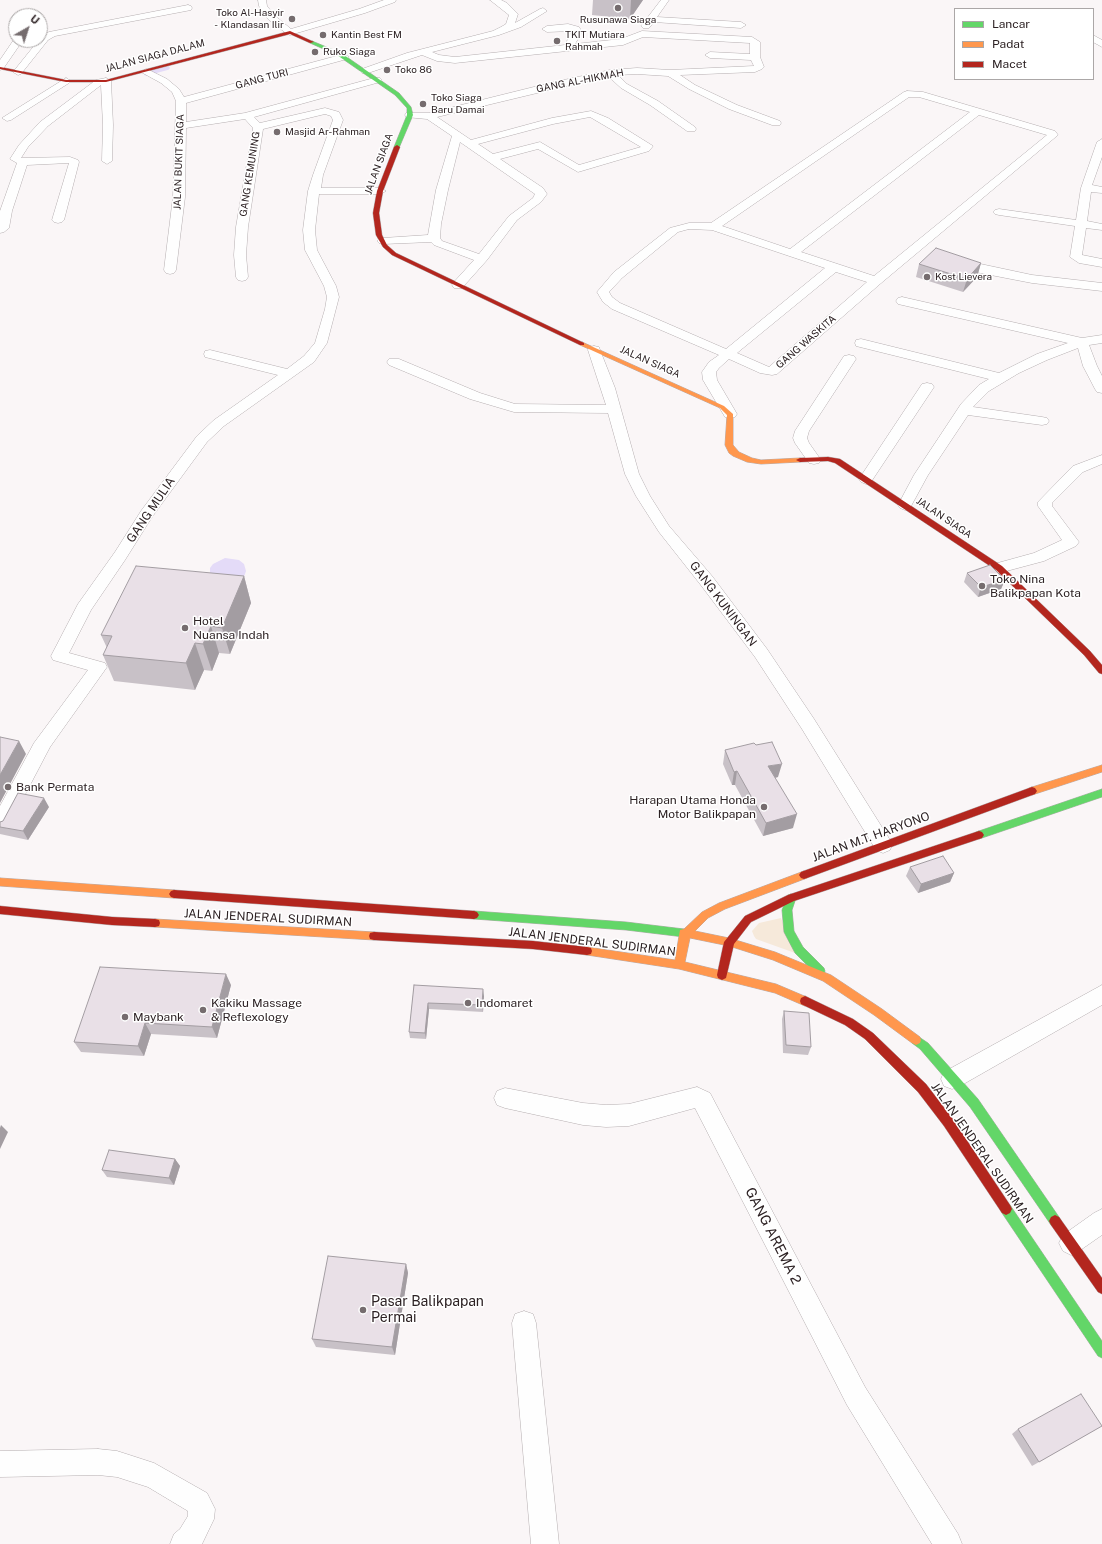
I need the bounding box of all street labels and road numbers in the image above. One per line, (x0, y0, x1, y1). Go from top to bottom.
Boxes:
street label: JALAN SIAGA DALAM (104, 37, 206, 75)
street label: GANG TURI (234, 66, 290, 92)
street label: GANG AL-HIKMAH (535, 67, 625, 95)
street label: JALAN BUKIT SIAGA (171, 114, 187, 210)
street label: GANG KEMUNING (237, 131, 263, 217)
street label: JALAN SIAGA (362, 132, 396, 196)
street label: GANG WASKITA (774, 313, 838, 371)
street label: JALAN SIAGA (618, 343, 682, 381)
street label: GANG MULIA (124, 474, 178, 546)
street label: JALAN SIAGA (914, 495, 974, 541)
street label: GANG KUNINGAN (686, 559, 760, 649)
street label: JALAN M.T. HARYONO (810, 809, 932, 865)
street label: JALAN JENDERAL SUDIRMAN (184, 906, 352, 930)
street label: JALAN JENDERAL SUDIRMAN (508, 925, 676, 959)
street label: JALAN JENDERAL SUDIRMAN (928, 1080, 1036, 1226)
street label: GANG AREMA 2 (741, 1185, 805, 1287)

